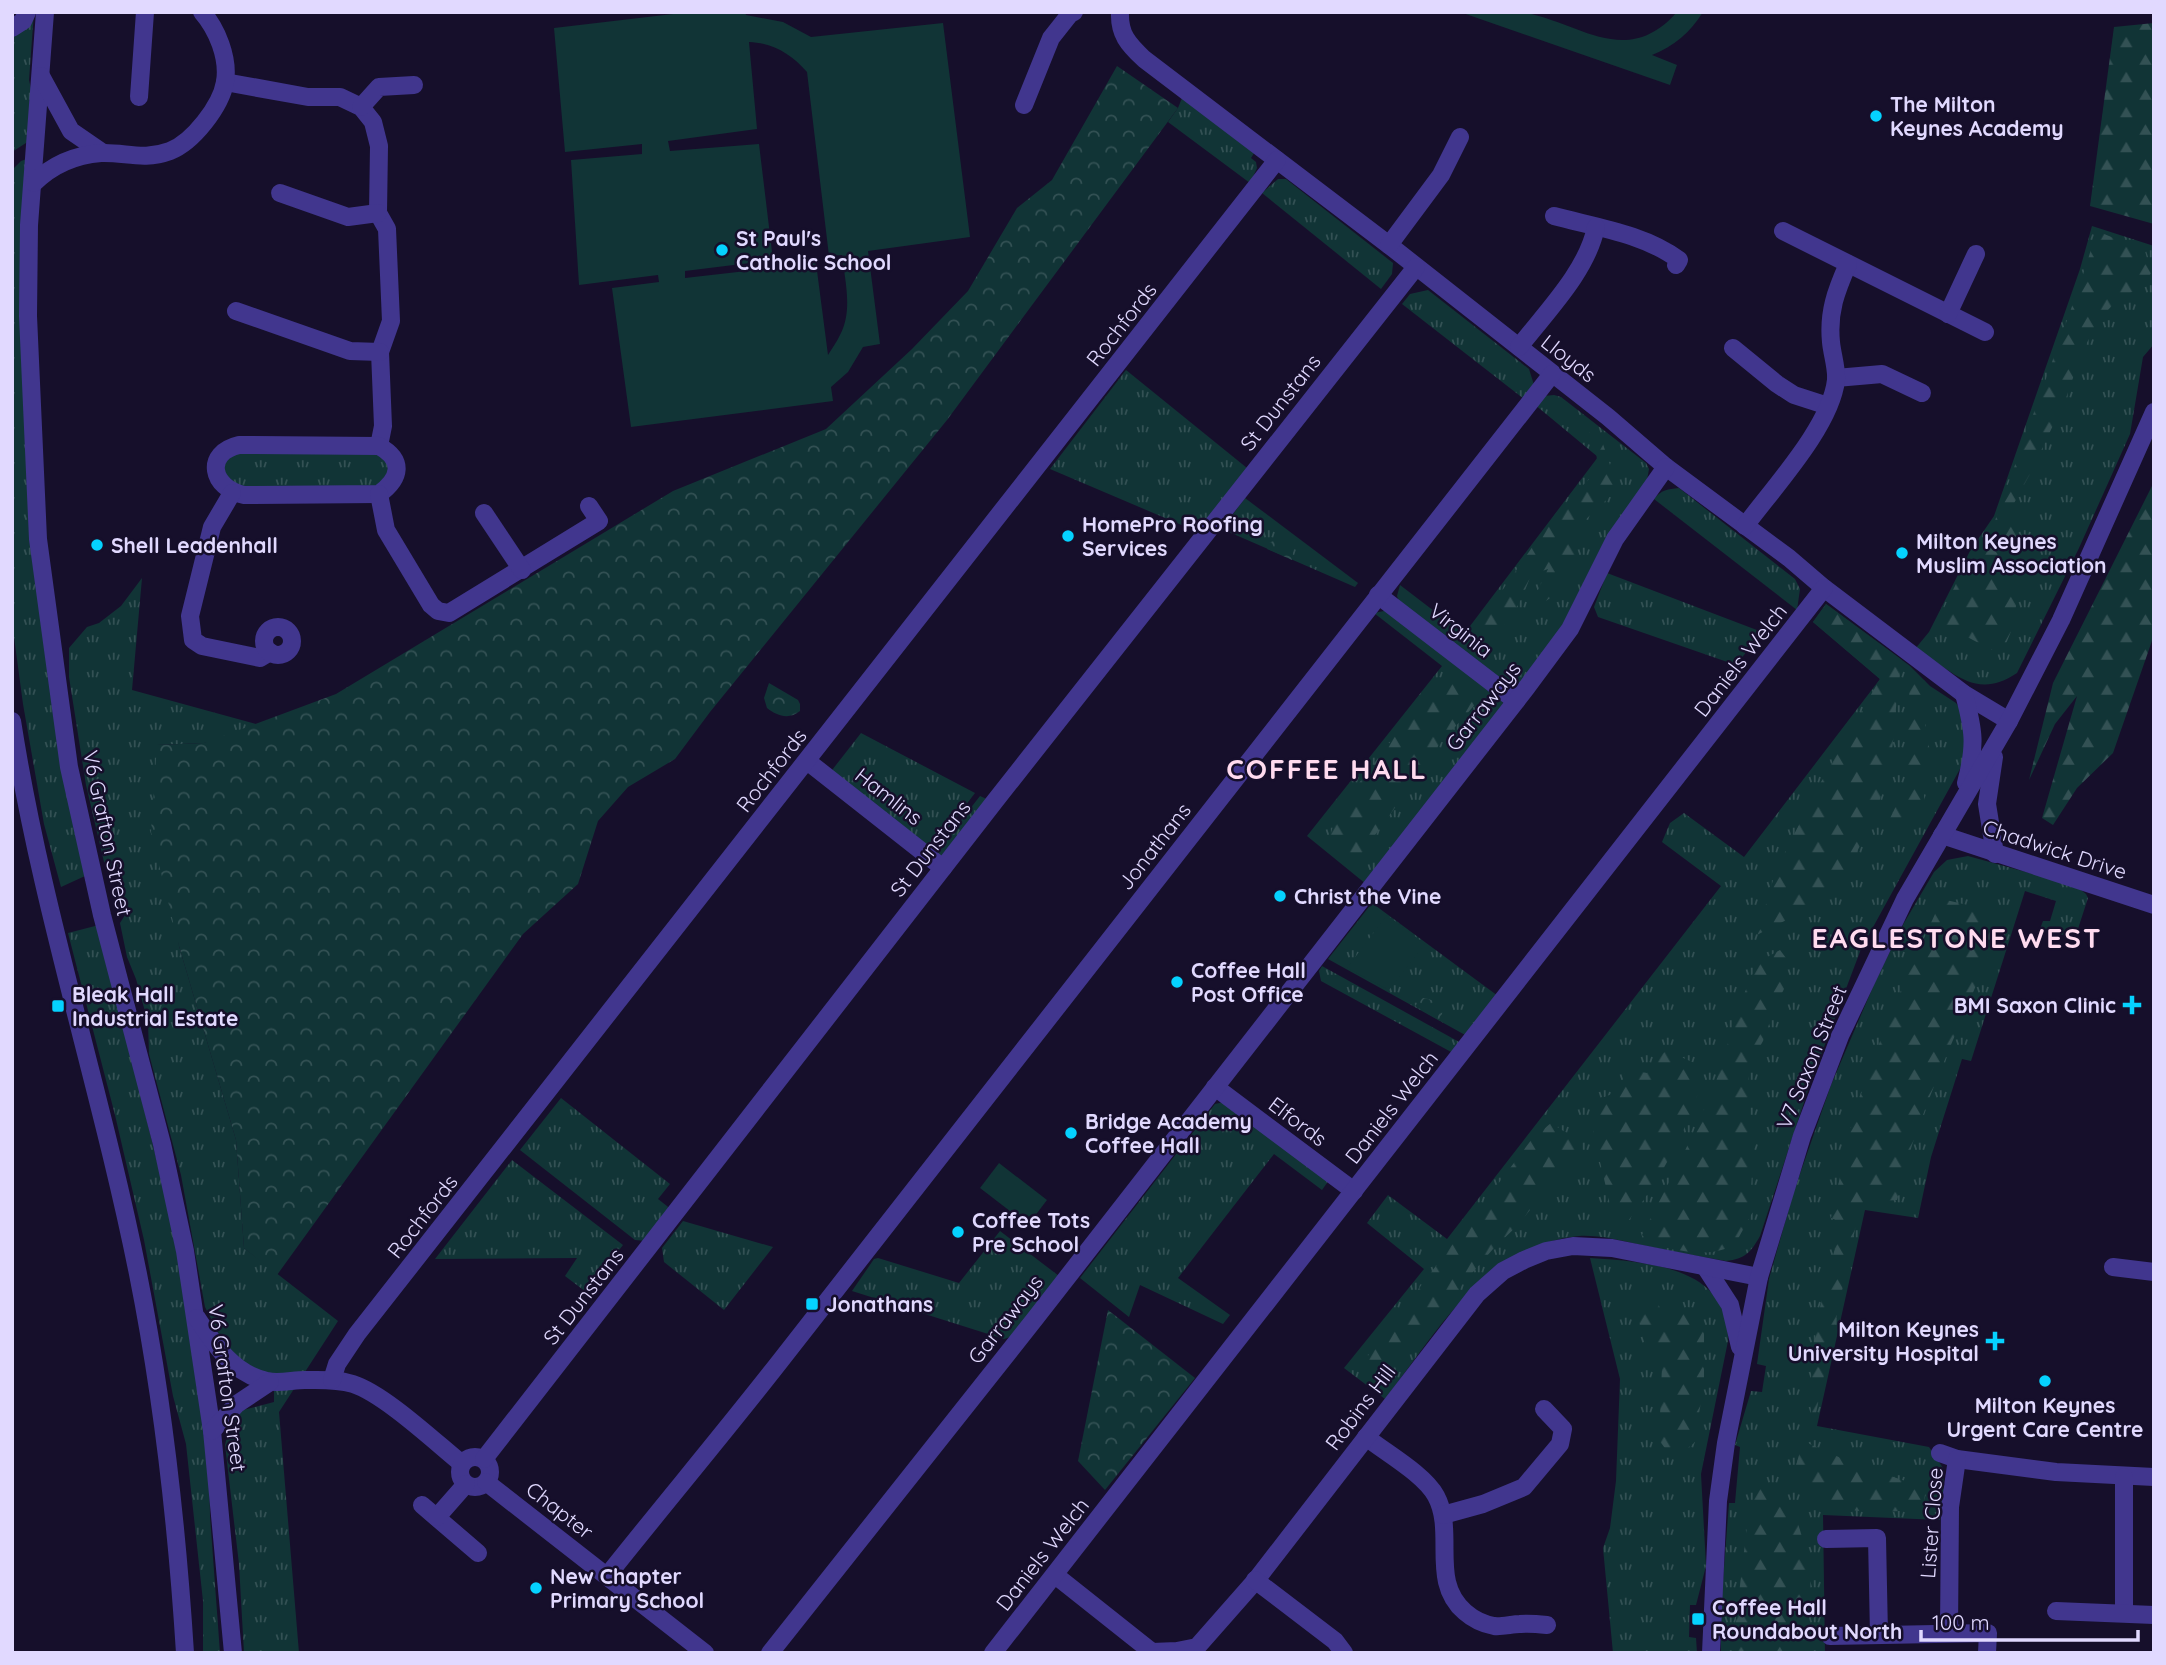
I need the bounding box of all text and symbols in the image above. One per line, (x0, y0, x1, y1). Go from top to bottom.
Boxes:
place label: The Milton Keynes Academy (1890, 91, 2064, 141)
marker: The Milton Keynes Academy (1868, 108, 1884, 124)
place label: St Paul's Catholic School (736, 225, 891, 275)
marker: St Paul's Catholic School (714, 242, 730, 258)
street label: Rochfords (1080, 277, 1162, 371)
street label: Lloyds (1536, 328, 1602, 388)
street label: St Dunstans (1234, 348, 1326, 456)
place label: HomePro Roofing Services (1082, 511, 1263, 561)
marker: HomePro Roofing Services (1060, 528, 1076, 544)
place label: Milton Keynes Muslim Association (1916, 528, 2107, 578)
place label: Shell Leadenhall (111, 532, 278, 558)
marker: Shell Leadenhall (89, 537, 105, 553)
marker: Milton Keynes Muslim Association (1894, 545, 1910, 561)
street label: Virginia (1424, 597, 1498, 663)
street label: Daniels Welch (1688, 598, 1792, 722)
street label: Garraways (1440, 656, 1526, 756)
street label: Rochfords (730, 723, 812, 817)
street label: V6 Grafton Street (78, 748, 138, 918)
district label: COFFEE HALL (1226, 751, 1428, 786)
street label: Hamlins (850, 762, 928, 830)
street label: St Dunstans (884, 794, 976, 902)
street label: Jonathans (1112, 797, 1196, 895)
street label: Chadwick Drive (1980, 813, 2130, 885)
place label: Christ the Vine (1294, 883, 1441, 909)
marker: Christ the Vine (1272, 888, 1288, 904)
district label: EAGLESTONE WEST (1811, 920, 2103, 955)
place label: Coffee Hall Post Office (1191, 957, 1306, 1007)
marker: Coffee Hall Post Office (1169, 974, 1185, 990)
place label: Bleak Hall Industrial Estate (72, 981, 238, 1031)
street label: V7 Saxon Street (1770, 981, 1852, 1133)
place label: BMI Saxon Clinic (1954, 992, 2116, 1018)
marker: BMI Saxon Clinic (2122, 995, 2142, 1015)
marker: Bleak Hall Industrial Estate (50, 998, 66, 1014)
street label: Daniels Welch (1339, 1045, 1443, 1169)
street label: Elfords (1264, 1091, 1332, 1151)
place label: Bridge Academy Coffee Hall (1085, 1108, 1252, 1158)
marker: Bridge Academy Coffee Hall (1063, 1125, 1079, 1141)
street label: Rochfords (381, 1169, 463, 1263)
place label: Coffee Tots Pre School (972, 1207, 1090, 1257)
marker: Coffee Tots Pre School (950, 1224, 966, 1240)
street label: St Dunstans (537, 1242, 629, 1350)
street label: Garraways (962, 1269, 1048, 1369)
place label: Jonathans (826, 1291, 933, 1317)
marker: Jonathans (804, 1296, 820, 1312)
street label: V6 Grafton Street (203, 1303, 253, 1473)
place label: Milton Keynes University Hospital (1788, 1316, 1979, 1366)
marker: Milton Keynes University Hospital (1985, 1331, 2005, 1351)
street label: Robins Hill (1319, 1359, 1401, 1455)
marker: Milton Keynes Urgent Care Centre (2037, 1373, 2053, 1389)
place label: Milton Keynes Urgent Care Centre (1947, 1392, 2143, 1442)
street label: Lister Close (1914, 1467, 1948, 1579)
street label: Chapter (521, 1476, 599, 1544)
street label: Daniels Welch (990, 1492, 1094, 1616)
place label: New Chapter Primary School (550, 1563, 704, 1613)
marker: New Chapter Primary School (528, 1580, 544, 1596)
place label: Coffee Hall Roundabout North (1712, 1594, 1902, 1644)
scale bar (1921, 1598, 2138, 1642)
text: 100 m (1932, 1609, 1990, 1635)
marker: Coffee Hall Roundabout North (1690, 1611, 1706, 1627)

